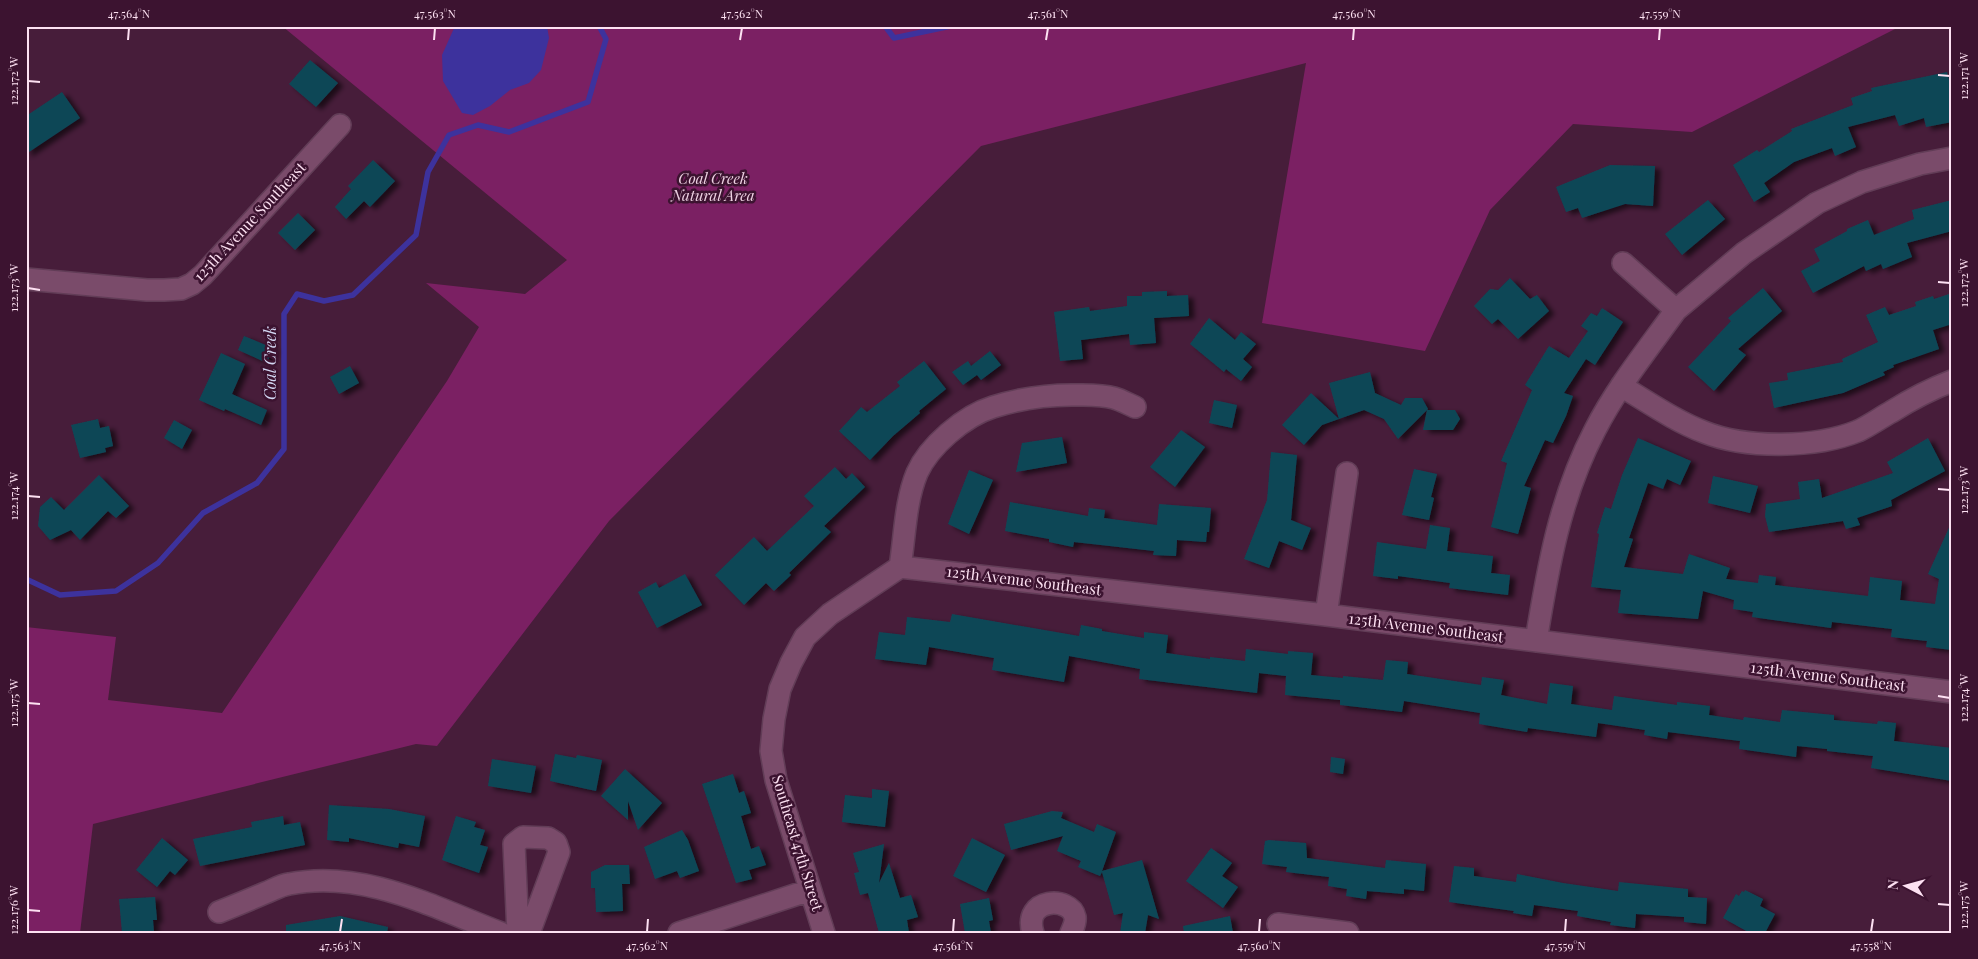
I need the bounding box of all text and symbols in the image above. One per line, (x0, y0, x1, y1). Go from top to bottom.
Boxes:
text: 47.564°N (108, 5, 151, 21)
text: 47.563°N (414, 5, 457, 21)
text: 47.562°N (721, 5, 764, 21)
text: 47.561°N (1027, 5, 1069, 21)
text: 47.560°N (1332, 5, 1376, 21)
text: 47.559°N (1639, 5, 1681, 21)
text: 122.171°W (1955, 52, 1971, 100)
text: 122.172°W (5, 57, 21, 105)
street label: 125th Avenue Southeast (189, 157, 310, 285)
park label: Coal Creek Natural Area (669, 168, 755, 205)
text: 122.172°W (1955, 259, 1971, 307)
text: 122.173°W (5, 264, 21, 312)
water label: Coal Creek (259, 326, 280, 400)
text: 122.173°W (1955, 466, 1971, 514)
text: 122.174°W (5, 472, 21, 520)
street label: 125th Avenue Southeast (946, 561, 1103, 600)
street label: 125th Avenue Southeast (1348, 608, 1505, 647)
street label: 125th Avenue Southeast (1750, 657, 1907, 696)
text: 122.174°W (1955, 674, 1971, 722)
text: 122.175°W (5, 679, 21, 727)
street label: Southeast 47th Street (768, 772, 828, 914)
north arrow (1880, 862, 1930, 912)
text: N (1883, 879, 1903, 891)
text: 122.175°W (1955, 881, 1971, 929)
text: 122.176°W (5, 885, 21, 935)
text: 47.563°N (319, 937, 362, 953)
text: 47.562°N (626, 937, 669, 953)
text: 47.561°N (932, 937, 974, 953)
text: 47.560°N (1237, 937, 1281, 953)
text: 47.559°N (1544, 937, 1586, 953)
text: 47.558°N (1850, 937, 1892, 953)

